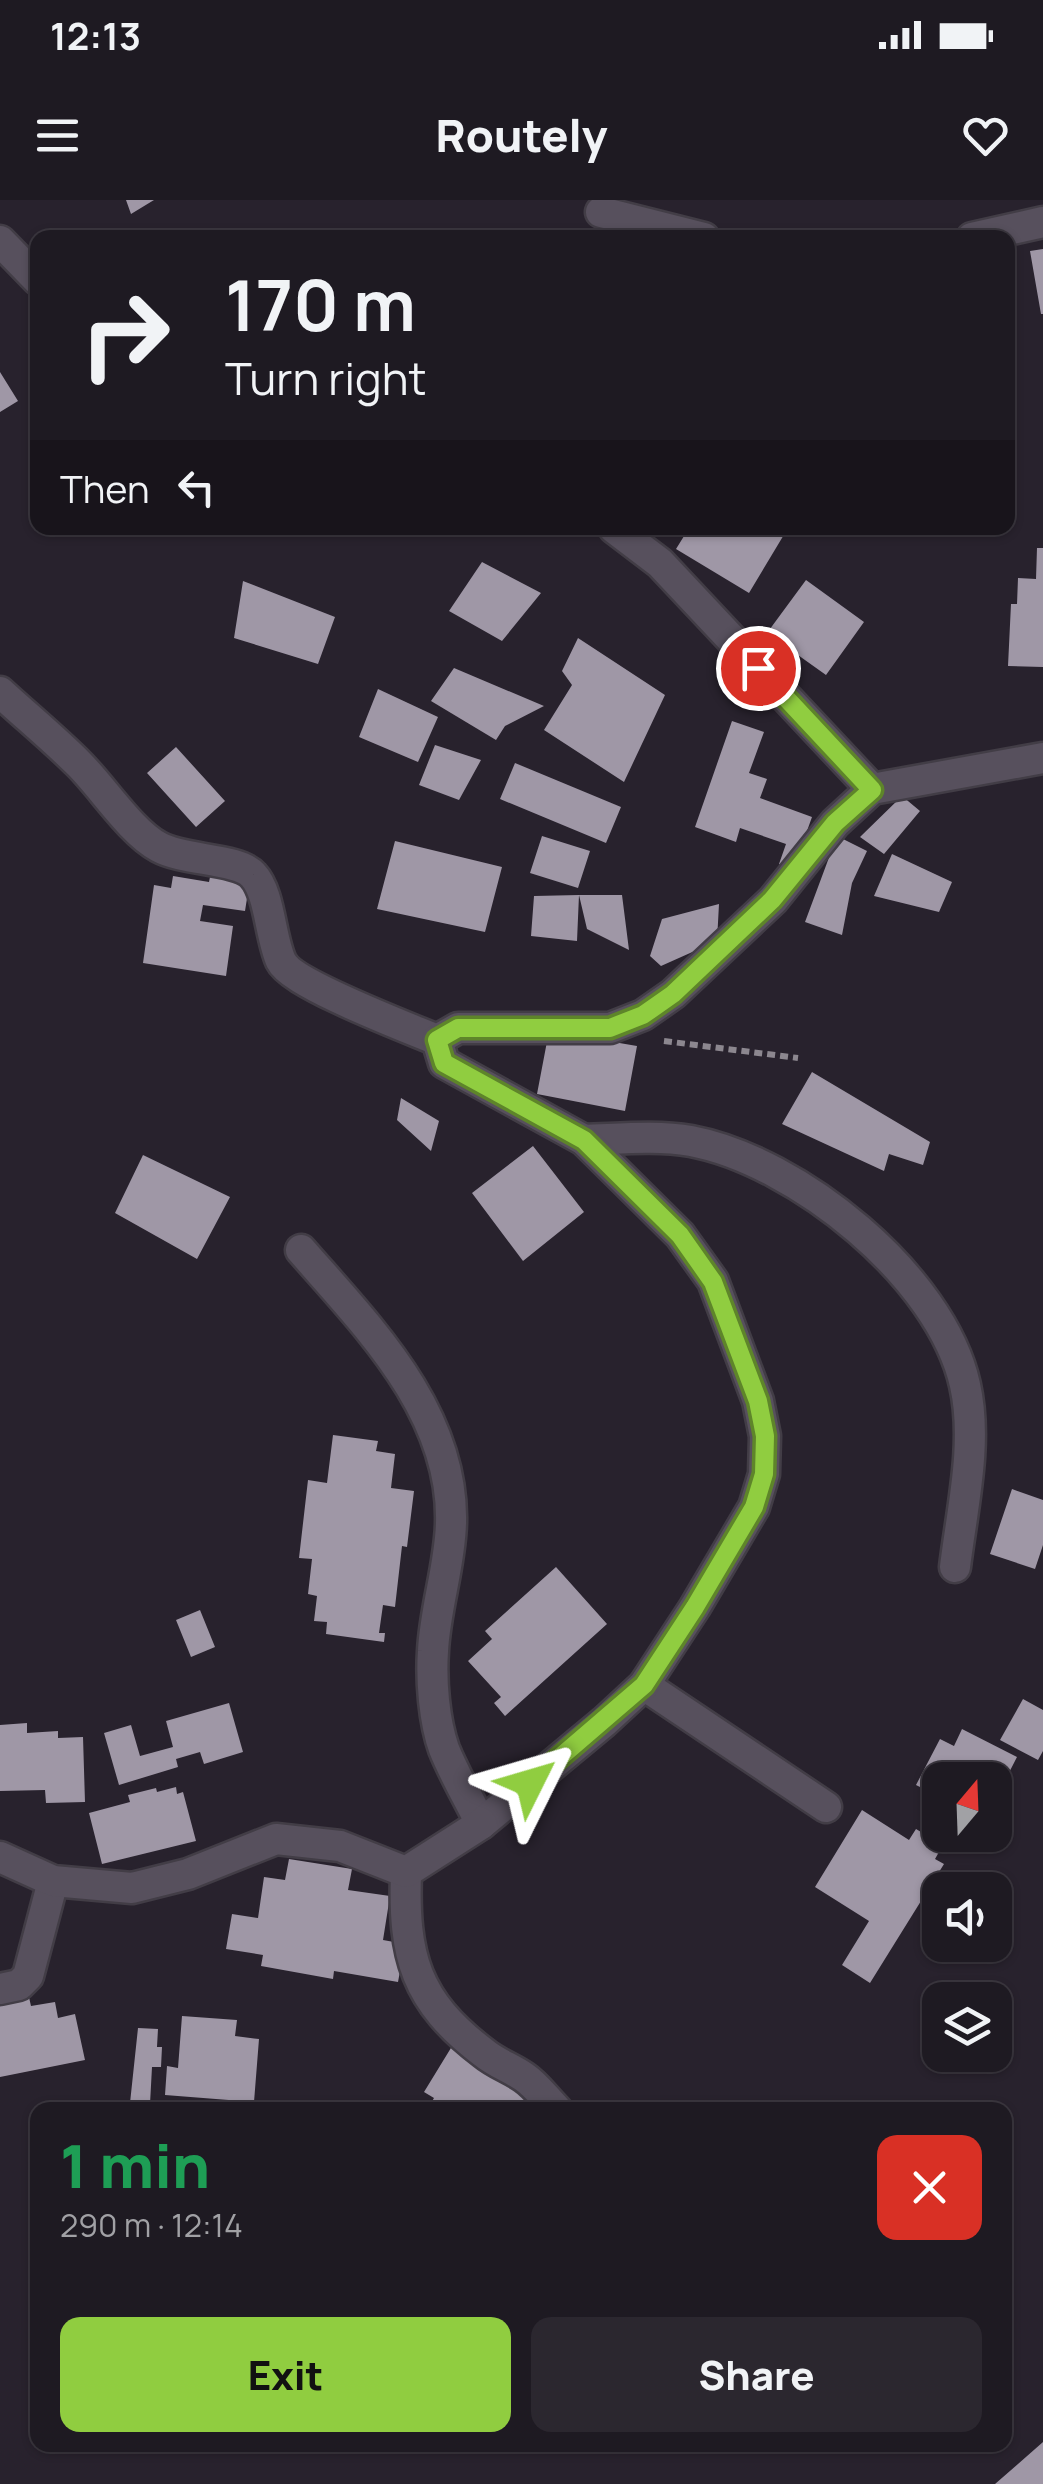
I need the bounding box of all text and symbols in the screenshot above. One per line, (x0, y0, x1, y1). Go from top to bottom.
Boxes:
text: 12:13 (50, 9, 141, 61)
text: Routely (436, 104, 607, 166)
icon: menu (30, 108, 85, 163)
icon: heart (958, 108, 1013, 163)
text: 170 m (225, 256, 416, 352)
icon: right (60, 270, 190, 400)
text: Turn right (225, 347, 426, 409)
icon: left (169, 460, 224, 515)
text: Then (60, 462, 149, 514)
pin (716, 626, 801, 711)
icon: arrive (731, 641, 786, 696)
position arrow (478, 1731, 582, 1835)
north arrow (922, 1762, 1012, 1852)
map controls (922, 1762, 1012, 2072)
button: sound (922, 1872, 1012, 1962)
button: layers (922, 1982, 1012, 2072)
text: 1 min (60, 2124, 210, 2206)
button: close (877, 2135, 982, 2240)
text: 290 m · 12:14 (60, 2203, 243, 2247)
button: Exit (60, 2317, 511, 2432)
button: Share (531, 2317, 982, 2432)

